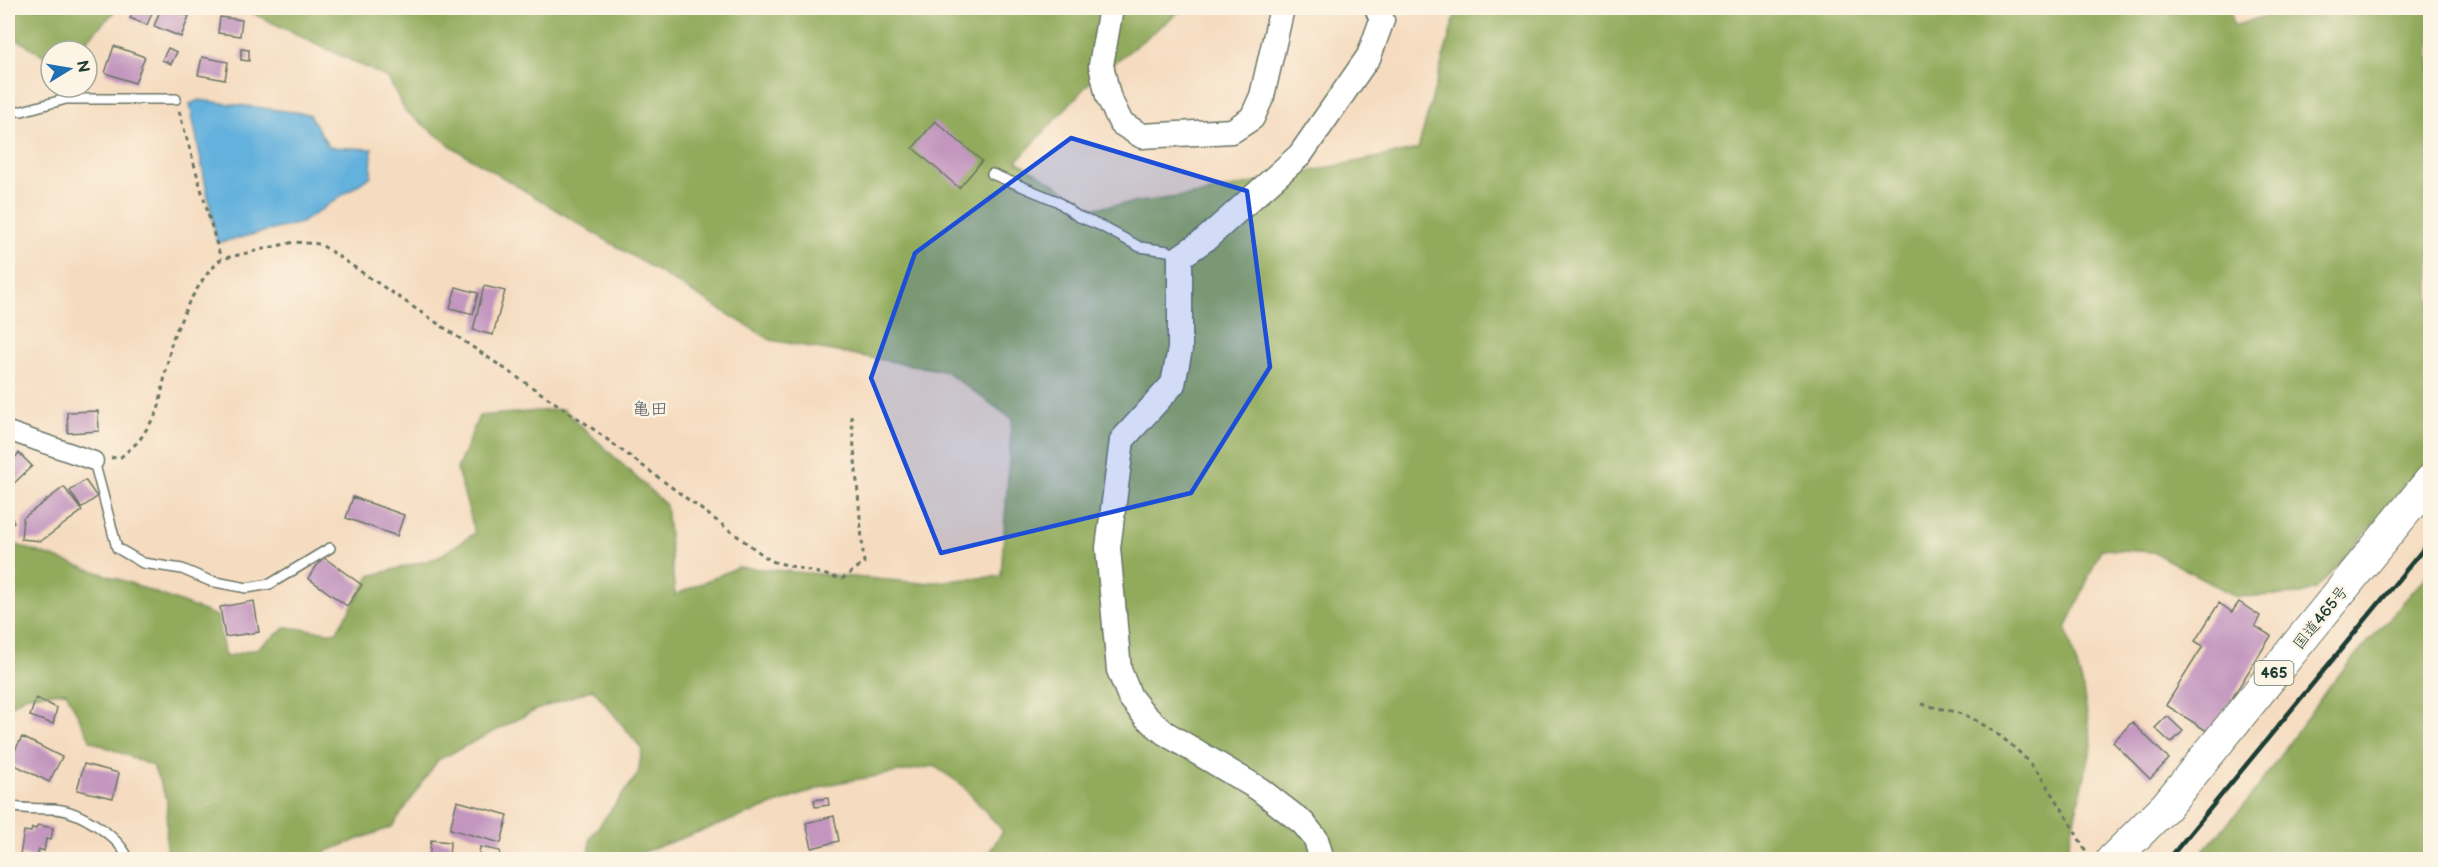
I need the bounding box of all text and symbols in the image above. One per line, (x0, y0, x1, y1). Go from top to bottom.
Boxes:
north arrow (39, 39, 99, 99)
text: N (72, 59, 93, 74)
district label: 亀田 (632, 399, 668, 420)
street label: 国道465号 (2290, 582, 2353, 654)
road number: 465 (2254, 661, 2294, 685)

